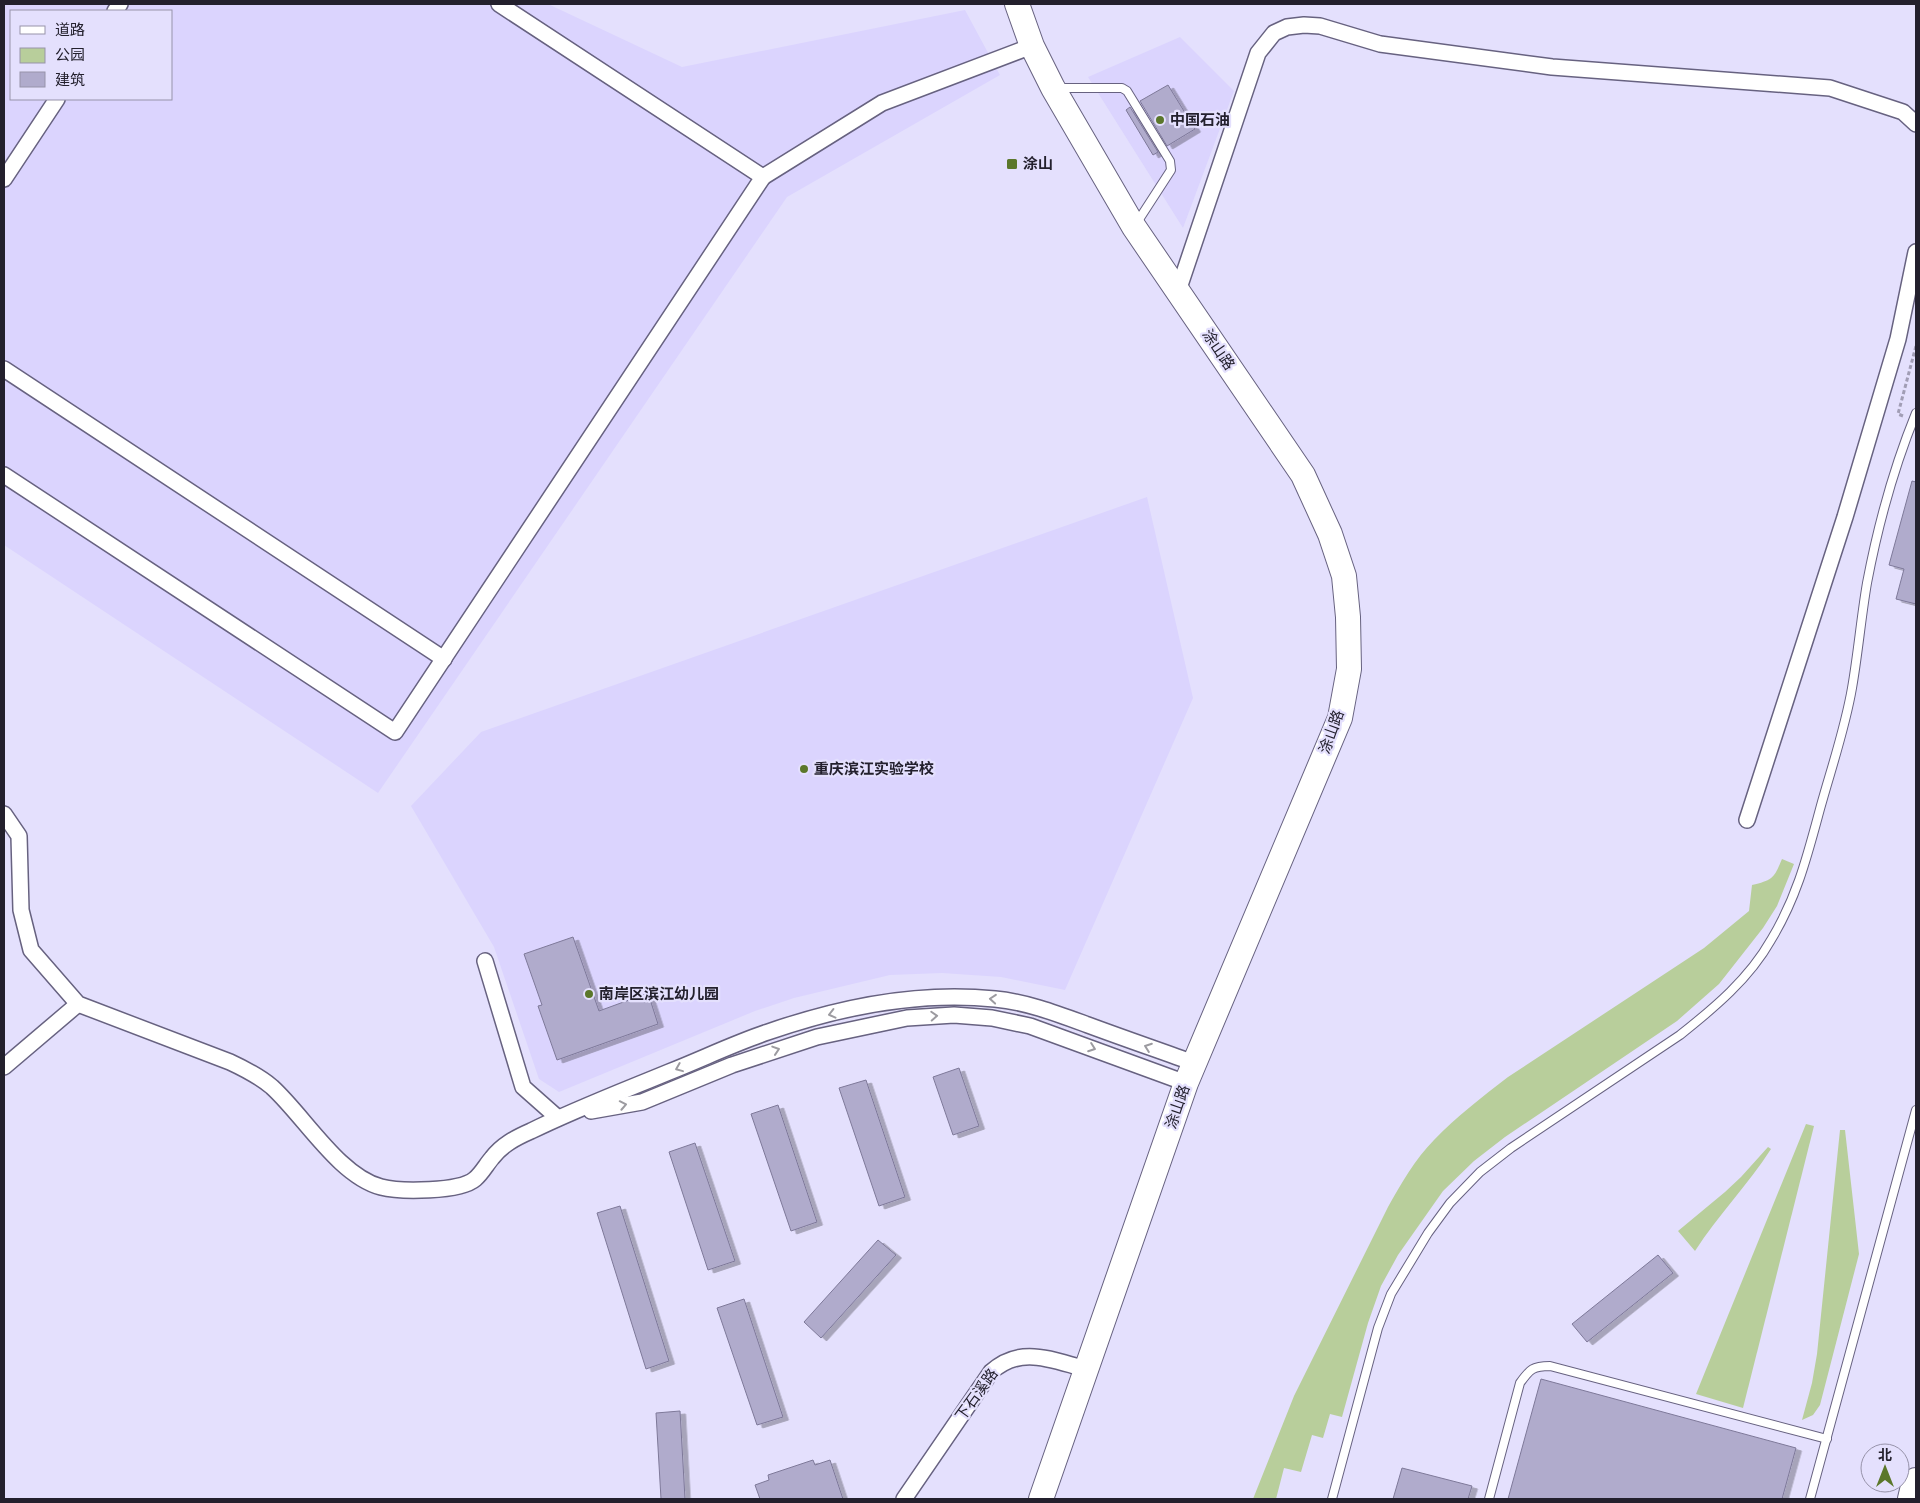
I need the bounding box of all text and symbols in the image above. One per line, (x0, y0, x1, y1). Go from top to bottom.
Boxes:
legend (10, 10, 172, 100)
text: 道路 (55, 21, 85, 40)
text: 公园 (55, 46, 85, 65)
text: 建筑 (55, 71, 85, 90)
place label: 中国石油 (1170, 111, 1230, 130)
marker: 中国石油 (1154, 114, 1166, 126)
place label: 涂山 (1023, 155, 1053, 174)
marker: 涂山 (1005, 157, 1019, 171)
street label: 涂山路 (1198, 326, 1238, 374)
street label: 涂山路 (1315, 708, 1349, 756)
place label: 重庆滨江实验学校 (814, 760, 934, 779)
marker: 重庆滨江实验学校 (798, 763, 810, 775)
place label: 南岸区滨江幼儿园 (599, 985, 719, 1004)
marker: 南岸区滨江幼儿园 (583, 988, 595, 1000)
one-way arrow (989, 994, 997, 1005)
one-way arrow (828, 1008, 837, 1019)
one-way arrow (930, 1011, 938, 1022)
one-way arrow (1087, 1042, 1095, 1052)
one-way arrow (1144, 1043, 1153, 1053)
one-way arrow (771, 1046, 779, 1056)
one-way arrow (675, 1062, 684, 1072)
street label: 涂山路 (1162, 1083, 1194, 1131)
one-way arrow (619, 1101, 627, 1111)
street label: 下石溪路 (952, 1365, 1002, 1425)
north arrow (1860, 1443, 1910, 1493)
text: 北 (1878, 1447, 1892, 1464)

